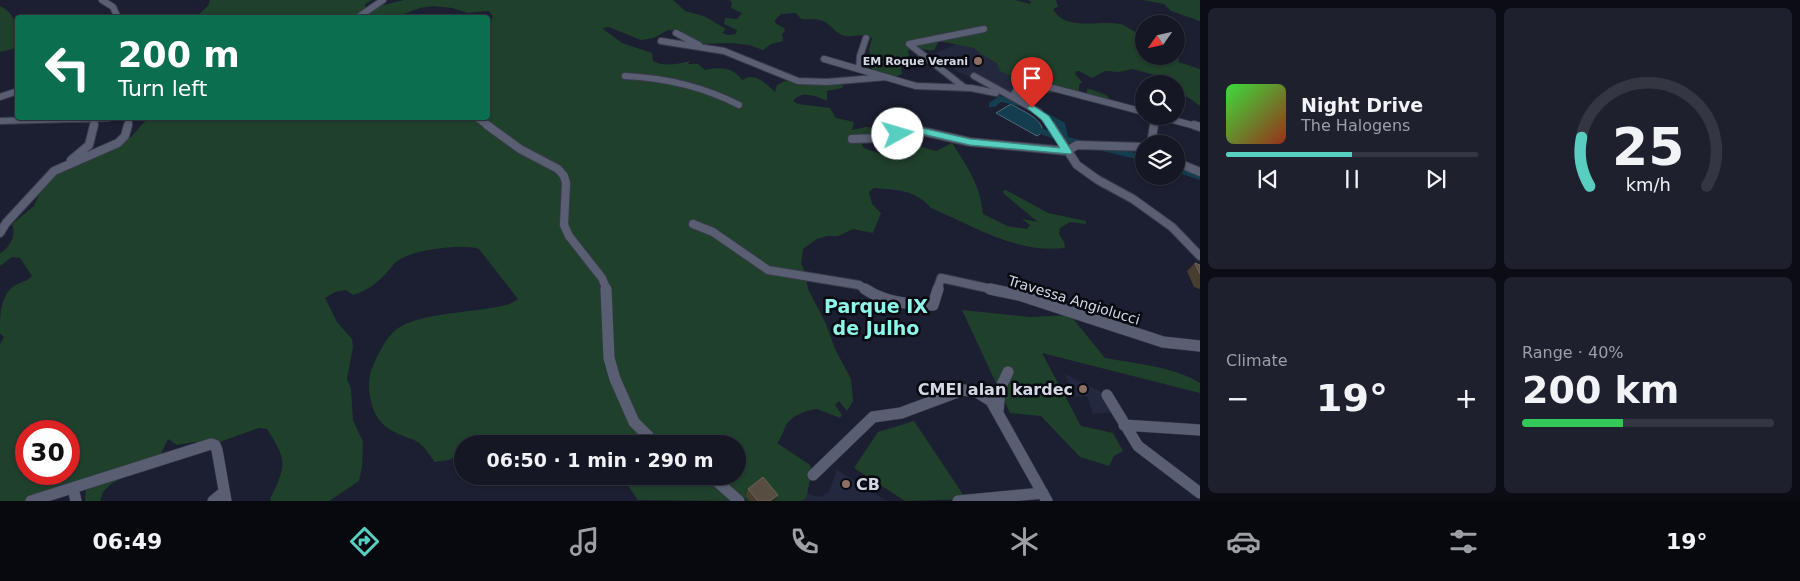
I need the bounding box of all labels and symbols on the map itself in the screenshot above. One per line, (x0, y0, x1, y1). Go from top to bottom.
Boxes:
north arrow (1135, 15, 1185, 65)
place label: EM Roque Verani (863, 55, 968, 68)
marker: EM Roque Verani (972, 55, 984, 67)
pin (1011, 57, 1053, 108)
position arrow (871, 107, 923, 159)
street label: Travessa Angiolucci (1005, 272, 1142, 328)
district label: Parque IX de Julho (824, 295, 928, 339)
place label: CMEI alan kardec (918, 380, 1073, 399)
marker: CMEI alan kardec (1077, 383, 1089, 395)
speed limit sign: 30 (15, 420, 80, 485)
place label: CB (856, 475, 880, 494)
marker: CB (840, 478, 852, 490)

